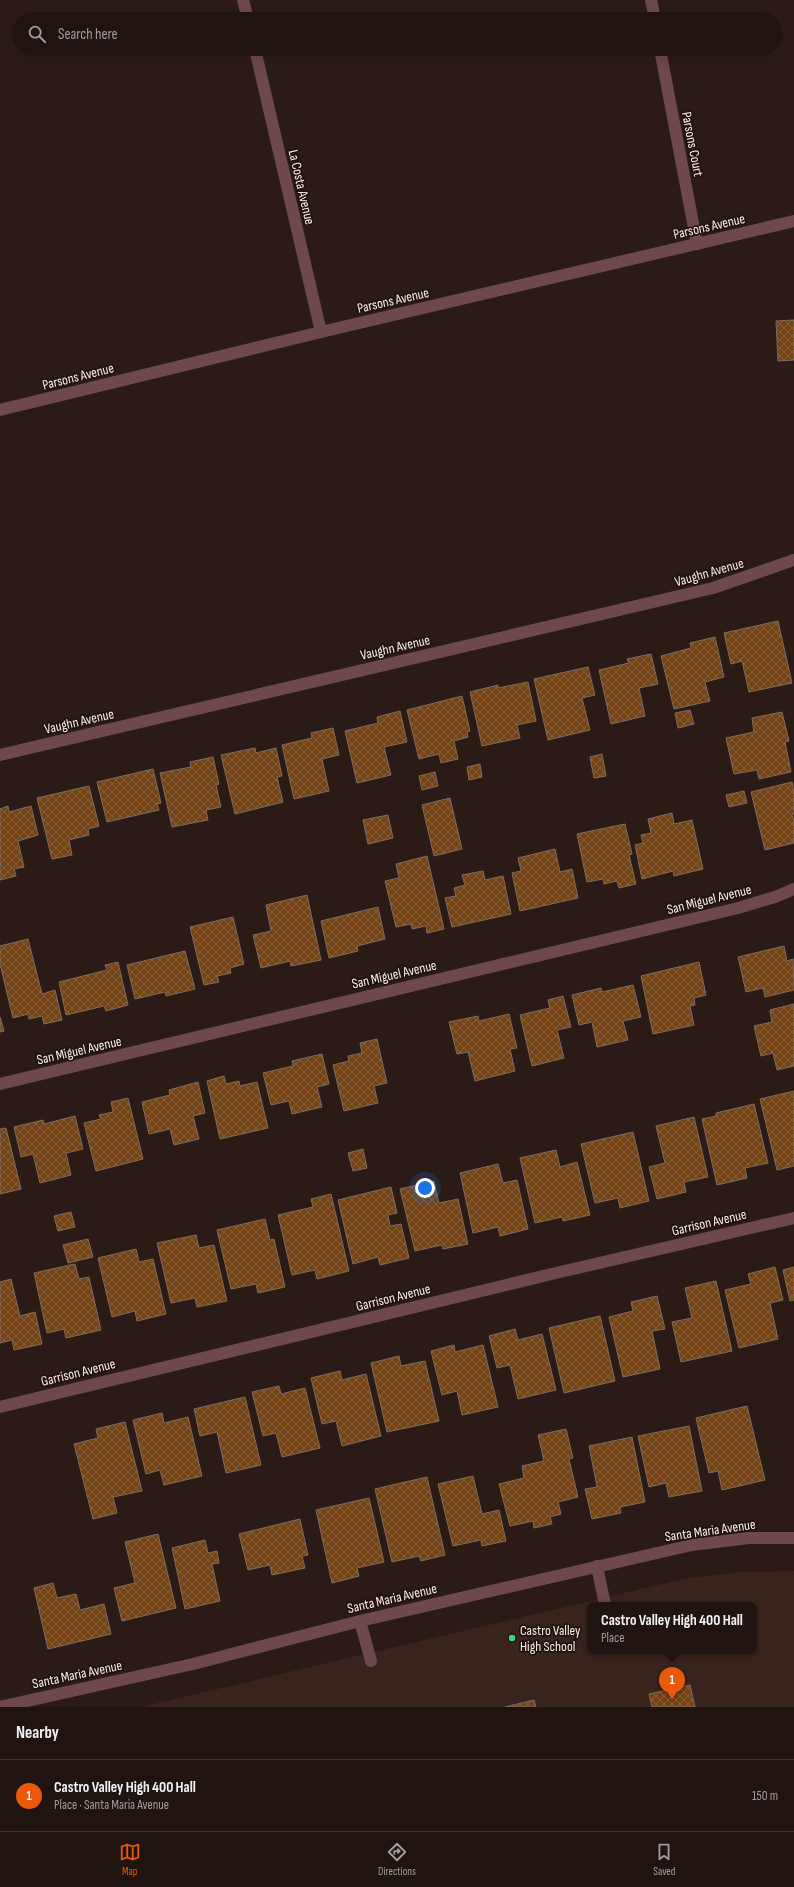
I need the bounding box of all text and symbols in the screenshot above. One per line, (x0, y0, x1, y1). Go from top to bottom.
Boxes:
search box (12, 12, 782, 56)
icon: search (26, 23, 48, 45)
text: Search here (58, 25, 118, 44)
street label: Parsons Court (678, 110, 707, 178)
street label: La Costa Avenue (285, 148, 318, 226)
street label: Parsons Avenue (672, 210, 747, 243)
street label: Parsons Avenue (356, 284, 431, 317)
street label: Parsons Avenue (41, 359, 116, 394)
street label: Vaughn Avenue (673, 555, 746, 590)
street label: Vaughn Avenue (359, 631, 432, 664)
street label: Vaughn Avenue (43, 705, 116, 738)
street label: San Miguel Avenue (665, 881, 753, 918)
street label: San Miguel Avenue (350, 956, 438, 993)
street label: San Miguel Avenue (35, 1032, 123, 1069)
your location (415, 1178, 435, 1198)
street label: Garrison Avenue (670, 1206, 748, 1239)
street label: Garrison Avenue (354, 1280, 432, 1315)
street label: Garrison Avenue (39, 1355, 117, 1390)
street label: Santa Maria Avenue (664, 1516, 757, 1545)
street label: Santa Maria Avenue (346, 1580, 439, 1617)
popup (587, 1602, 757, 1654)
text: Castro Valley High 400 Hall (601, 1611, 743, 1630)
place label: Castro Valley High School (520, 1622, 581, 1655)
text: Place (601, 1630, 624, 1646)
marker: Castro Valley High School (507, 1633, 517, 1643)
street label: Santa Maria Avenue (31, 1657, 124, 1692)
pin: 1 (659, 1667, 685, 1700)
text: Nearby (16, 1723, 59, 1743)
text: Castro Valley High 400 Hall (54, 1778, 196, 1797)
text: 1 (26, 1788, 32, 1804)
text: 150 m (752, 1788, 778, 1804)
text: Place · Santa Maria Avenue (54, 1797, 169, 1813)
tab: Map (119, 1841, 141, 1878)
tab: Directions (378, 1841, 416, 1878)
tab: Saved (653, 1841, 675, 1878)

